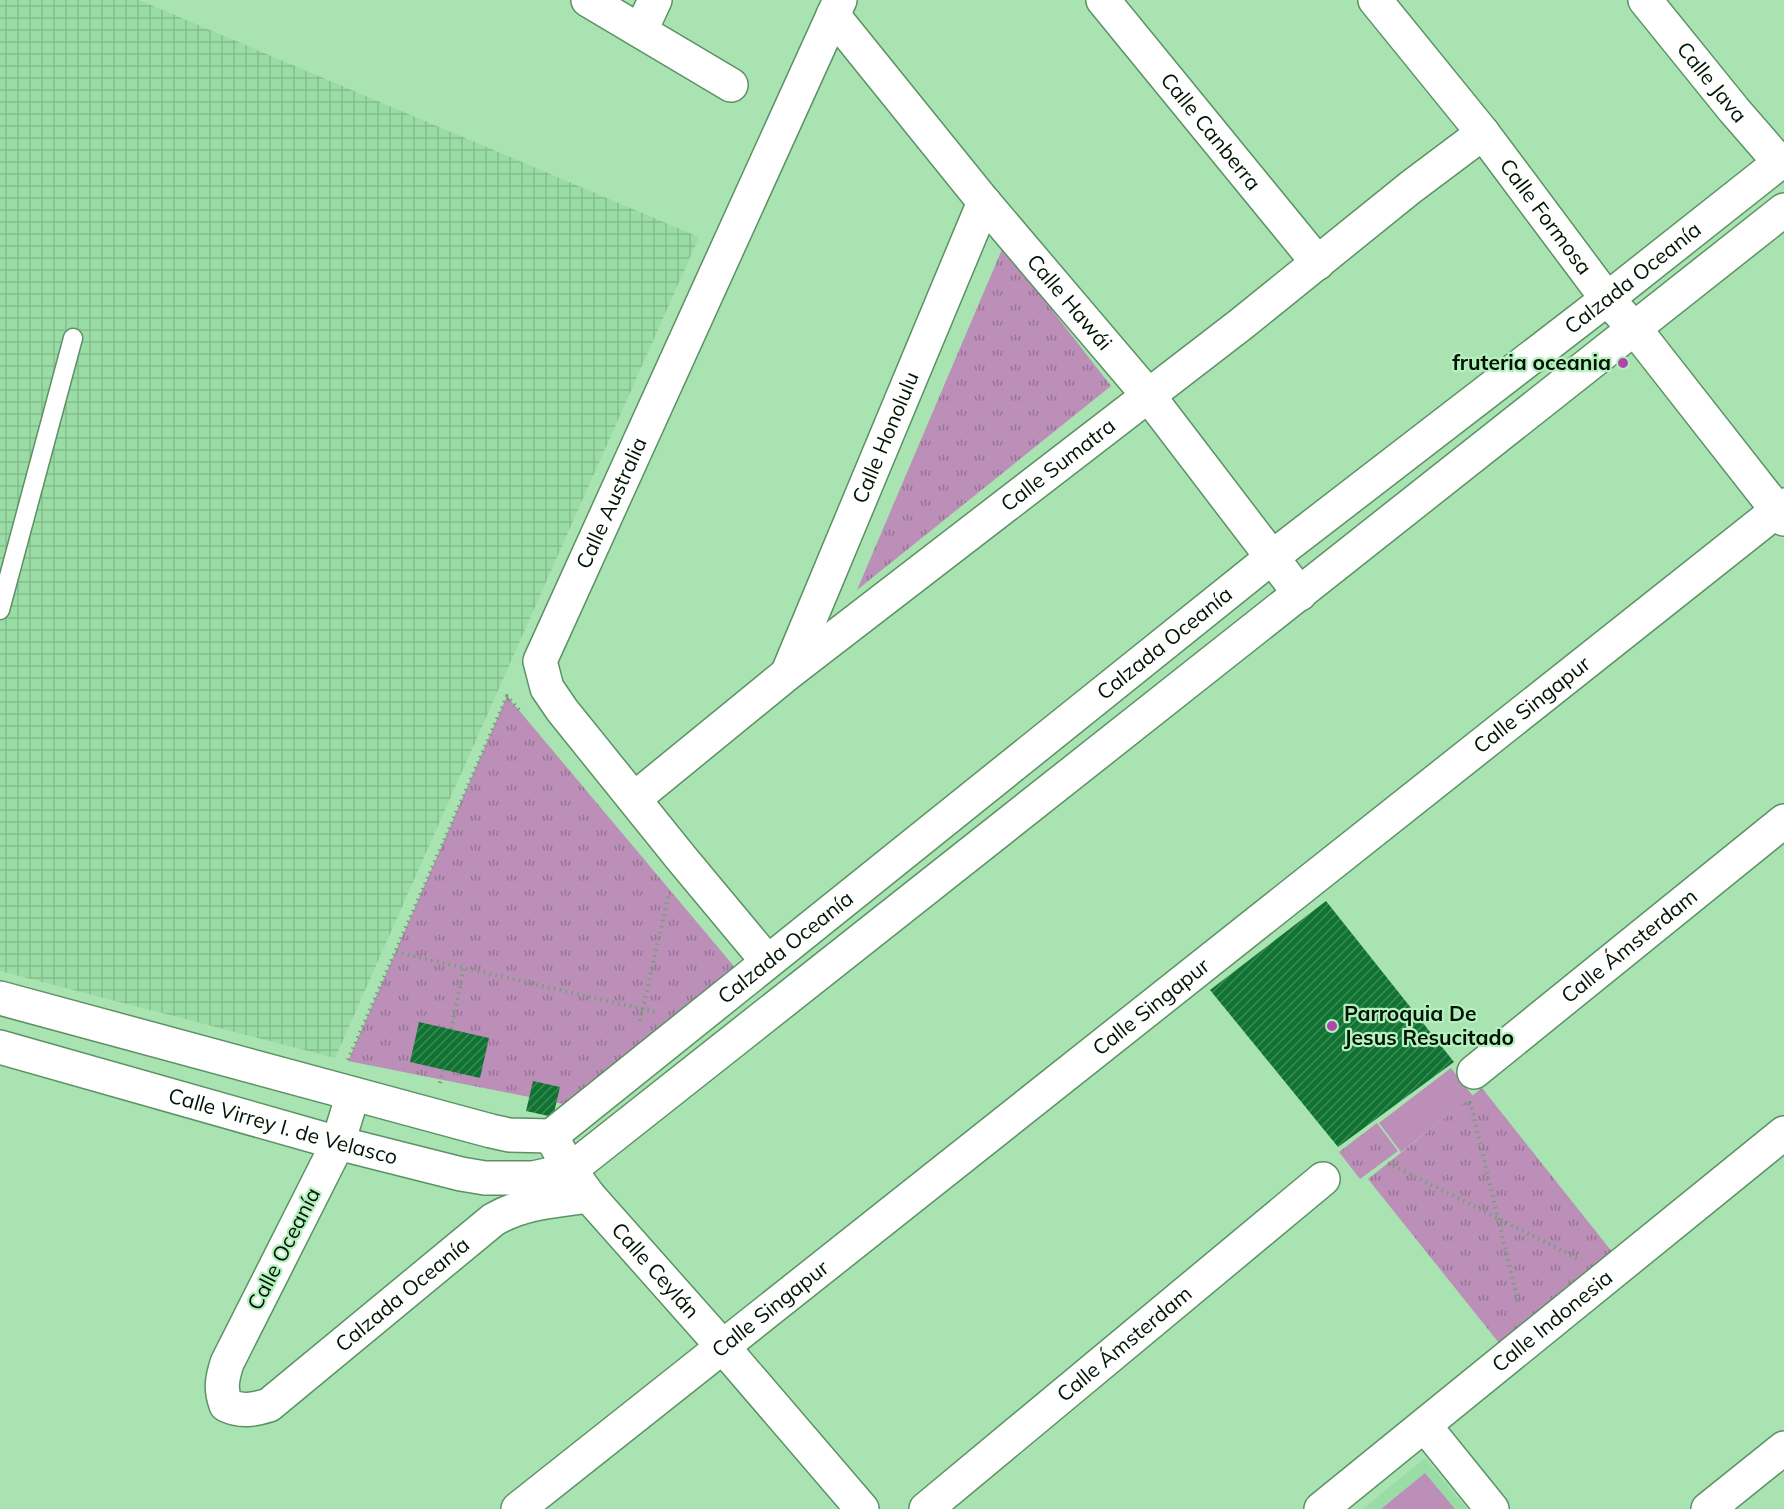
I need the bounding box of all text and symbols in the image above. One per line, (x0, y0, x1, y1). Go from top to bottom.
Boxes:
street label: Calle Java (1672, 36, 1753, 128)
street label: Calle Canberra (1156, 67, 1267, 195)
street label: Calle Formosa (1495, 153, 1598, 279)
street label: Calzada Oceanía (1559, 216, 1706, 339)
street label: Calle Hawái (1022, 248, 1118, 355)
place label: fruteria oceania (1452, 349, 1611, 375)
marker: fruteria oceania (1616, 356, 1630, 370)
street label: Calle Honolulu (846, 367, 924, 507)
street label: Calle Sumatra (995, 412, 1120, 516)
street label: Calle Australia (570, 433, 652, 573)
street label: Calzada Oceanía (1091, 581, 1237, 705)
street label: Calle Singapur (1468, 650, 1595, 758)
street label: Calle Ámsterdam (1555, 883, 1702, 1008)
street label: Calzada Oceanía (712, 885, 858, 1009)
street label: Calle Singapur (1087, 952, 1214, 1060)
place label: Parroquia De Jesus Resucitado (1344, 1000, 1514, 1050)
marker: Parroquia De Jesus Resucitado (1325, 1019, 1339, 1033)
street label: Calle Virrey I. de Velasco (166, 1082, 401, 1170)
street label: Calle Oceanía (241, 1183, 325, 1314)
street label: Calle Ceylán (607, 1217, 705, 1323)
street label: Calzada Oceanía (330, 1231, 474, 1357)
street label: Calle Singapur (706, 1254, 834, 1362)
street label: Calle Indonesia (1486, 1264, 1617, 1377)
street label: Calle Ámsterdam (1051, 1280, 1197, 1407)

